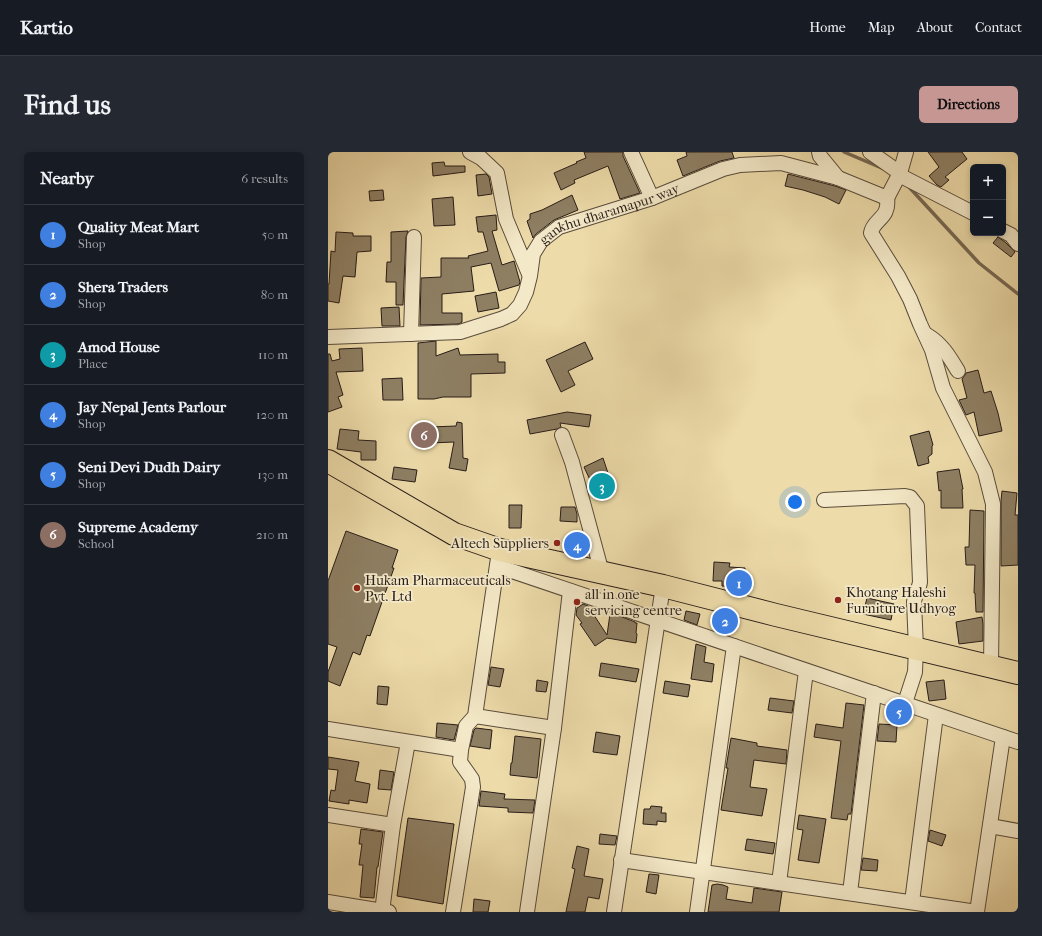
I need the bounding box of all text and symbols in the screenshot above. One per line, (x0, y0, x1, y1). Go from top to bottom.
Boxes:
text: Kartio (20, 17, 73, 39)
text: Home (809, 19, 846, 36)
text: Map (868, 19, 895, 36)
text: About (917, 19, 953, 36)
text: Contact (975, 19, 1022, 36)
button: Directions (919, 86, 1018, 123)
text: Find us (24, 88, 111, 121)
map controls (970, 164, 1006, 236)
button: + (970, 164, 1006, 200)
text: Nearby (40, 168, 94, 188)
text: 6 results (241, 171, 288, 186)
street label: gankhu dharamapur way (536, 179, 682, 248)
button: − (970, 200, 1006, 236)
text: Quality Meat Mart (78, 218, 199, 236)
text: 1 (51, 227, 55, 242)
text: 50 m (262, 227, 288, 242)
text: Shop (78, 236, 106, 251)
text: Shera Traders (78, 278, 168, 296)
text: 2 (50, 287, 56, 302)
text: 80 m (261, 287, 288, 302)
text: Shop (78, 296, 106, 311)
text: Amod House (78, 338, 160, 356)
text: 3 (50, 347, 56, 362)
text: 110 m (258, 347, 288, 362)
text: Place (78, 356, 108, 371)
text: Jay Nepal Jents Parlour (78, 398, 226, 416)
text: 4 (49, 407, 57, 422)
text: 120 m (256, 407, 288, 422)
text: Shop (78, 416, 106, 431)
pin: 6 (411, 420, 437, 450)
text: Seni Devi Dudh Dairy (78, 458, 220, 476)
text: 5 (50, 467, 56, 482)
text: 130 m (257, 467, 288, 482)
pin: 3 (589, 471, 615, 501)
text: Shop (78, 476, 106, 491)
your location (785, 492, 805, 512)
text: Supreme Academy (78, 518, 198, 536)
text: 6 (49, 527, 57, 542)
text: 210 m (256, 527, 288, 542)
pin: 4 (564, 530, 590, 560)
place label: Altech Suppliers (450, 535, 549, 552)
text: School (78, 536, 114, 551)
marker: Altech Suppliers (552, 538, 562, 548)
pin: 1 (726, 568, 752, 598)
place label: Hukam Pharmaceuticals Pvt. Ltd (365, 572, 511, 605)
marker: Hukam Pharmaceuticals Pvt. Ltd (352, 583, 362, 593)
place label: Khotang Haleshi Furniture Udhyog (846, 584, 956, 617)
place label: all in one servicing centre (585, 586, 682, 619)
marker: Khotang Haleshi Furniture Udhyog (833, 595, 843, 605)
marker: all in one servicing centre (572, 597, 582, 607)
pin: 2 (712, 606, 738, 636)
pin: 5 (886, 697, 912, 727)

